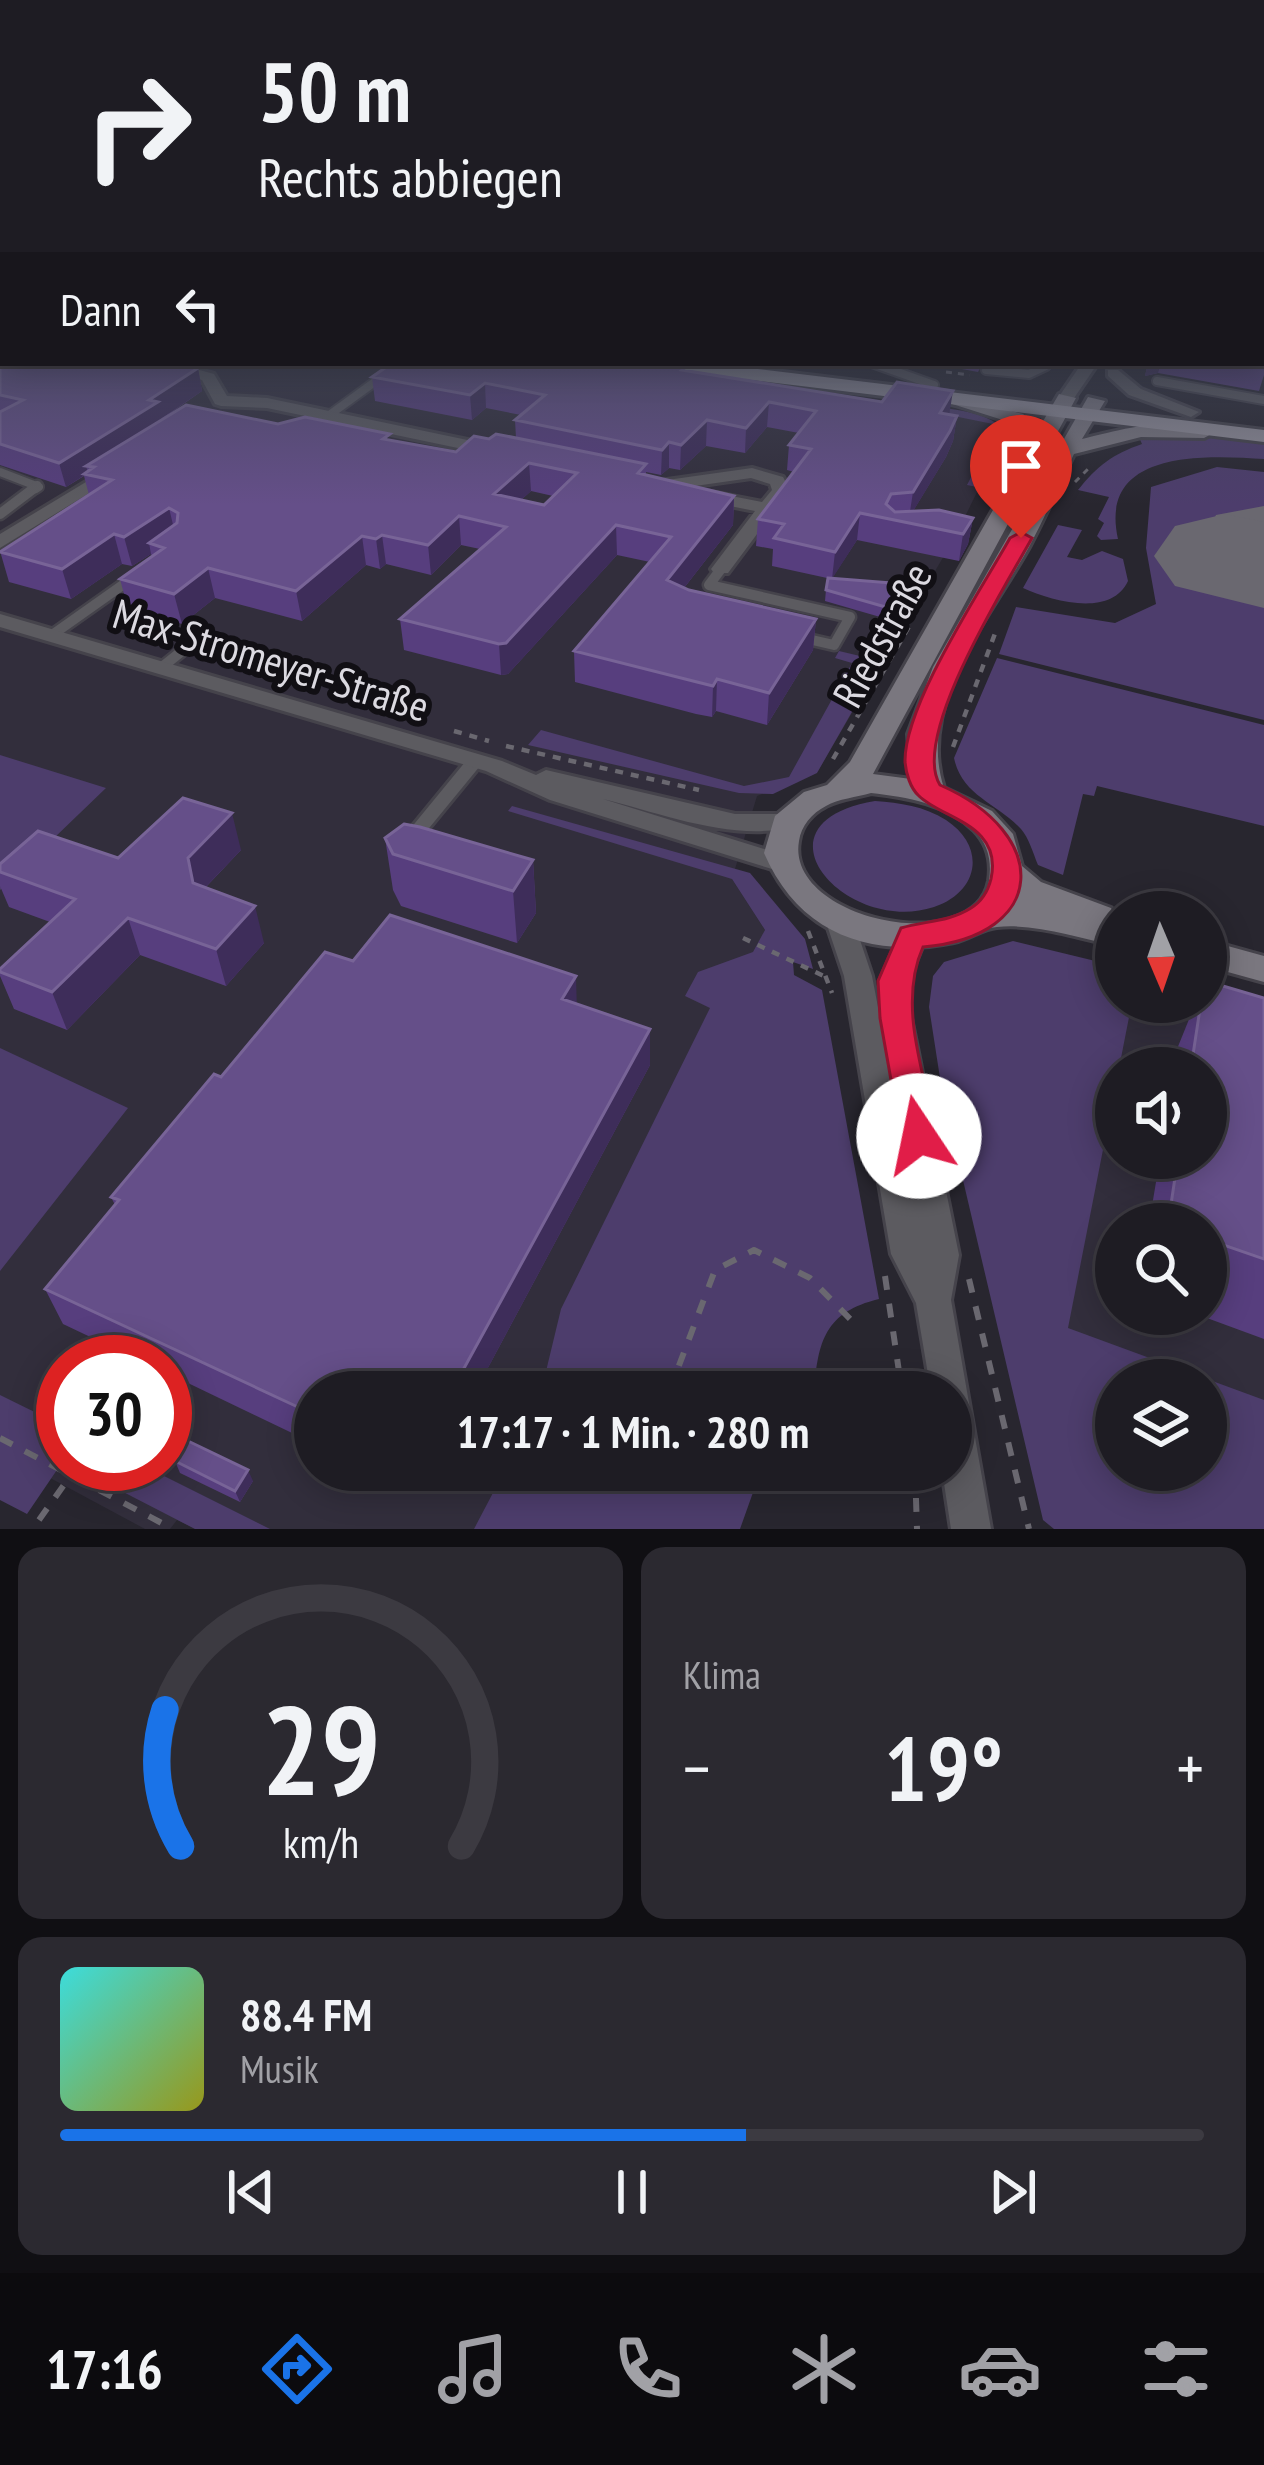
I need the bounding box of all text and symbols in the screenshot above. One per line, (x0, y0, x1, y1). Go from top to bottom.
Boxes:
text: 50 m (258, 36, 411, 145)
icon: right (60, 48, 216, 204)
text: Rechts abbiegen (258, 142, 563, 212)
icon: left (165, 276, 231, 342)
text: Dann (60, 280, 141, 338)
pin (970, 415, 1072, 538)
icon: arrive (988, 433, 1054, 499)
street label: Riedstraße (820, 553, 944, 717)
street label: Max-Stromeyer-Straße (107, 585, 436, 734)
north arrow (1095, 891, 1227, 1023)
map controls (1095, 891, 1227, 1491)
button: sound (1095, 1047, 1227, 1179)
position arrow (856, 1073, 982, 1199)
button: search (1095, 1203, 1227, 1335)
speed limit sign: 30 (36, 1335, 192, 1491)
button: layers (1095, 1359, 1227, 1491)
text: 17:17 · 1 Min. · 280 m (457, 1402, 809, 1460)
text: Klima (683, 1649, 761, 1700)
text: 29 (261, 1668, 380, 1829)
text: 19° (884, 1709, 1003, 1826)
text: − (683, 1725, 710, 1810)
text: + (1177, 1725, 1204, 1810)
text: km/h (282, 1814, 359, 1870)
text: 88.4 FM (240, 1985, 372, 2043)
text: Musik (240, 2043, 319, 2094)
icon: previous (218, 2159, 284, 2225)
icon: pause (599, 2159, 665, 2225)
icon: next (980, 2159, 1046, 2225)
icon: directions (255, 2327, 339, 2411)
icon: music (431, 2327, 515, 2411)
icon: phone (606, 2327, 690, 2411)
icon: climate (782, 2327, 866, 2411)
icon: car (958, 2327, 1042, 2411)
icon: filters (1134, 2327, 1218, 2411)
text: 17:16 (46, 2334, 163, 2404)

